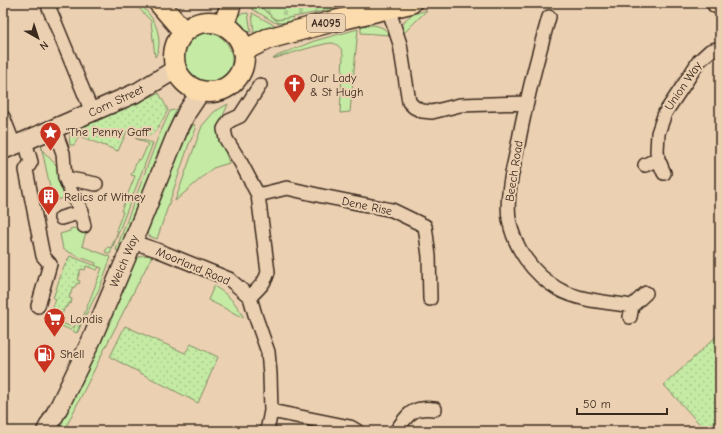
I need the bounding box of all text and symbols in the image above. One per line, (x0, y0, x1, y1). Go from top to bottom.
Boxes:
road number: A4095 (307, 14, 345, 32)
north arrow (18, 18, 58, 58)
text: N (37, 38, 51, 53)
street label: Union Way (662, 58, 705, 113)
place label: Our Lady & St Hugh (310, 71, 363, 99)
church icon: Our Lady & St Hugh (281, 72, 307, 105)
street label: Corn Street (86, 82, 146, 120)
place icon: "The Penny Gaff" (38, 119, 64, 152)
place label: "The Penny Gaff" (66, 125, 152, 139)
street label: Beech Road (502, 139, 526, 203)
building icon: Relics of Witney (36, 184, 62, 217)
place label: Relics of Witney (64, 190, 146, 204)
street label: Dene Rise (341, 194, 393, 218)
street label: Welch Way (107, 232, 142, 289)
street label: Moorland Road (154, 244, 232, 288)
supermarket icon: Londis (41, 306, 67, 339)
place label: Londis (70, 312, 103, 326)
fuel station icon: Shell (31, 341, 57, 374)
place label: Shell (60, 347, 84, 361)
scale bar (577, 390, 667, 416)
text: 50 m (583, 397, 611, 411)

